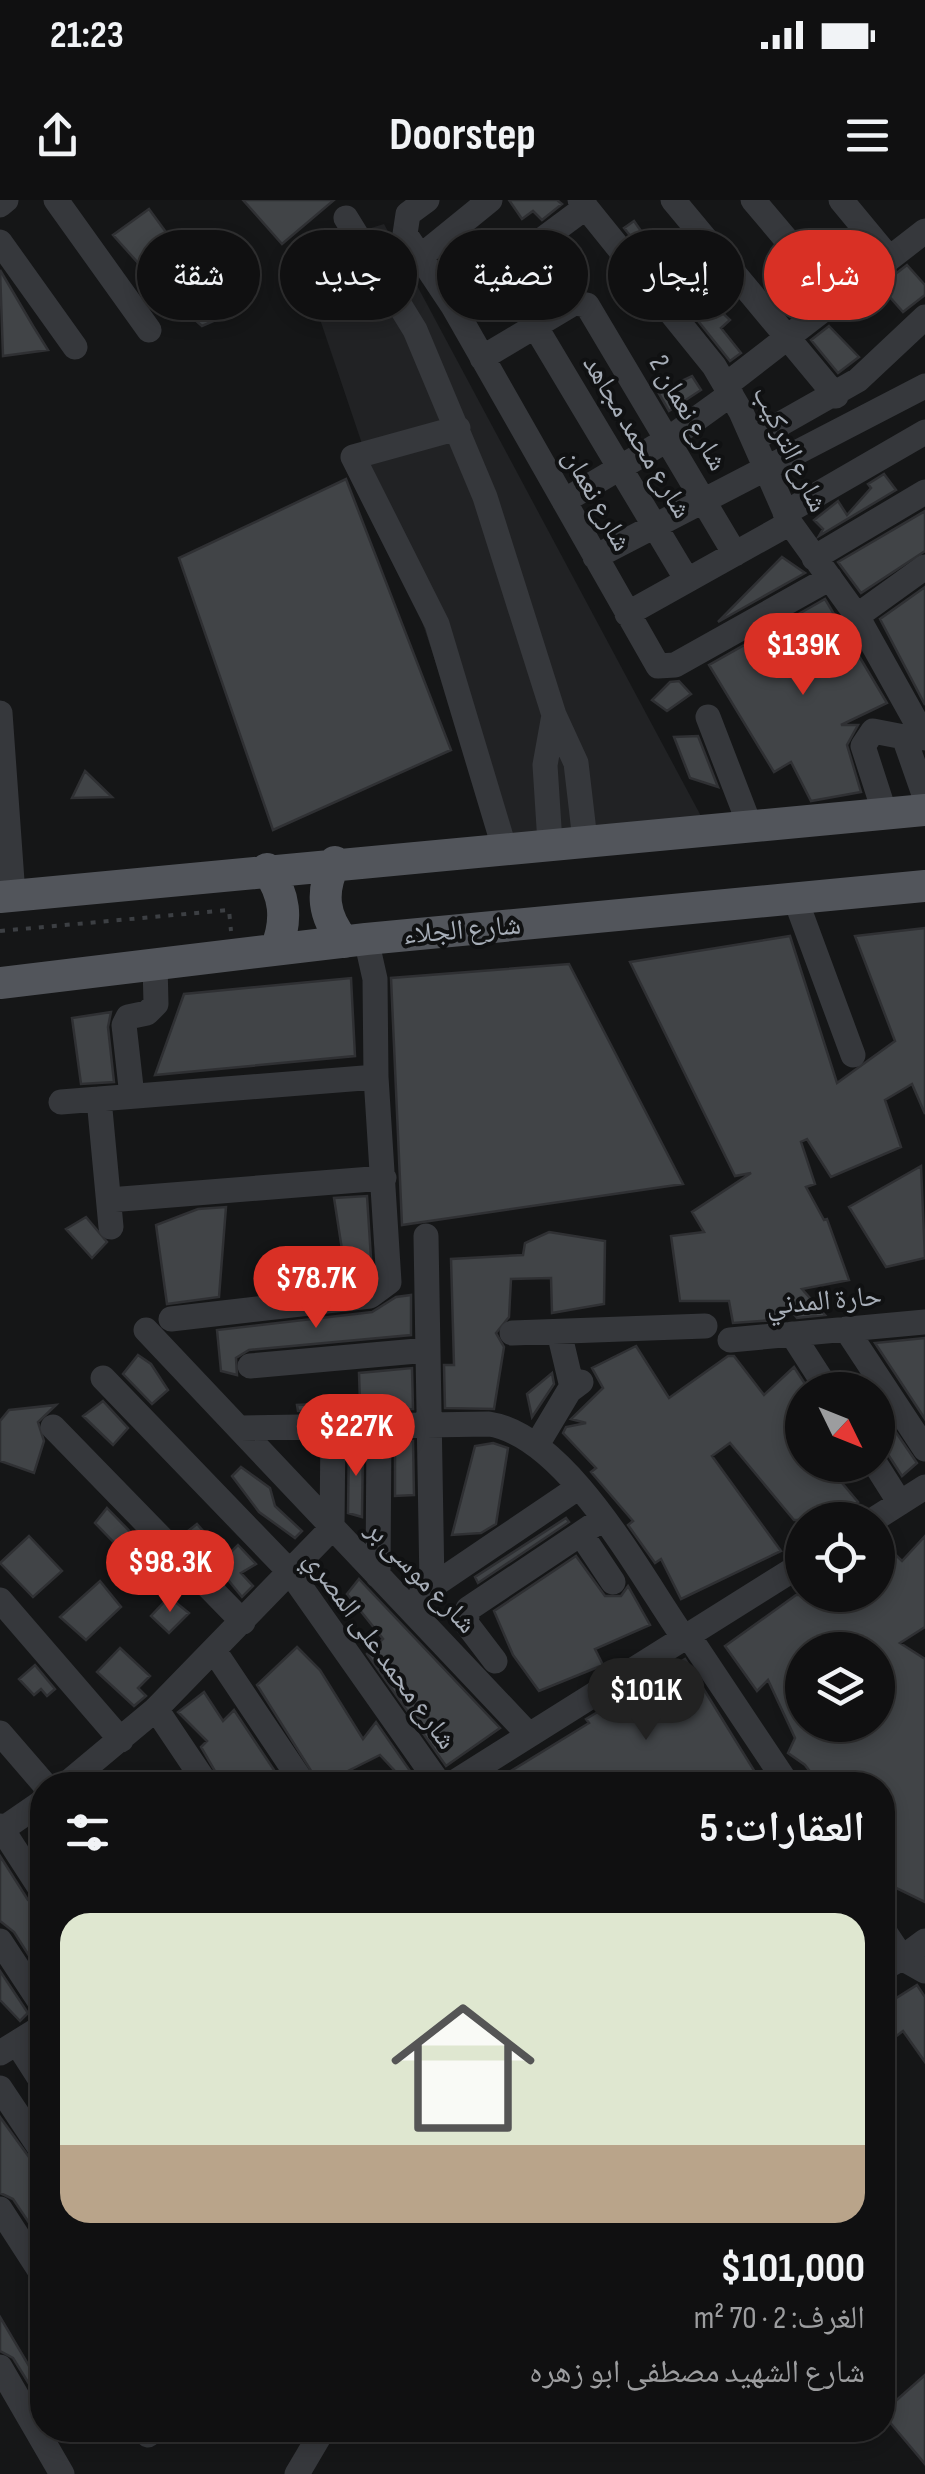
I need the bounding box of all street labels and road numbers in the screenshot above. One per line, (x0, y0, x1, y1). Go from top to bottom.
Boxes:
street label: شارع محمد مجاهد (575, 349, 699, 525)
street label: شارع نعمان 2 (642, 349, 734, 477)
street label: شارع التركيب (745, 381, 835, 517)
street label: شارع نعمان (555, 443, 639, 557)
street label: شارع الجلاء (402, 908, 522, 952)
street label: حارة المدني (765, 1280, 884, 1328)
street label: شارع موسى بر (358, 1513, 483, 1641)
street label: شارع محمد على المصري (293, 1544, 463, 1759)

